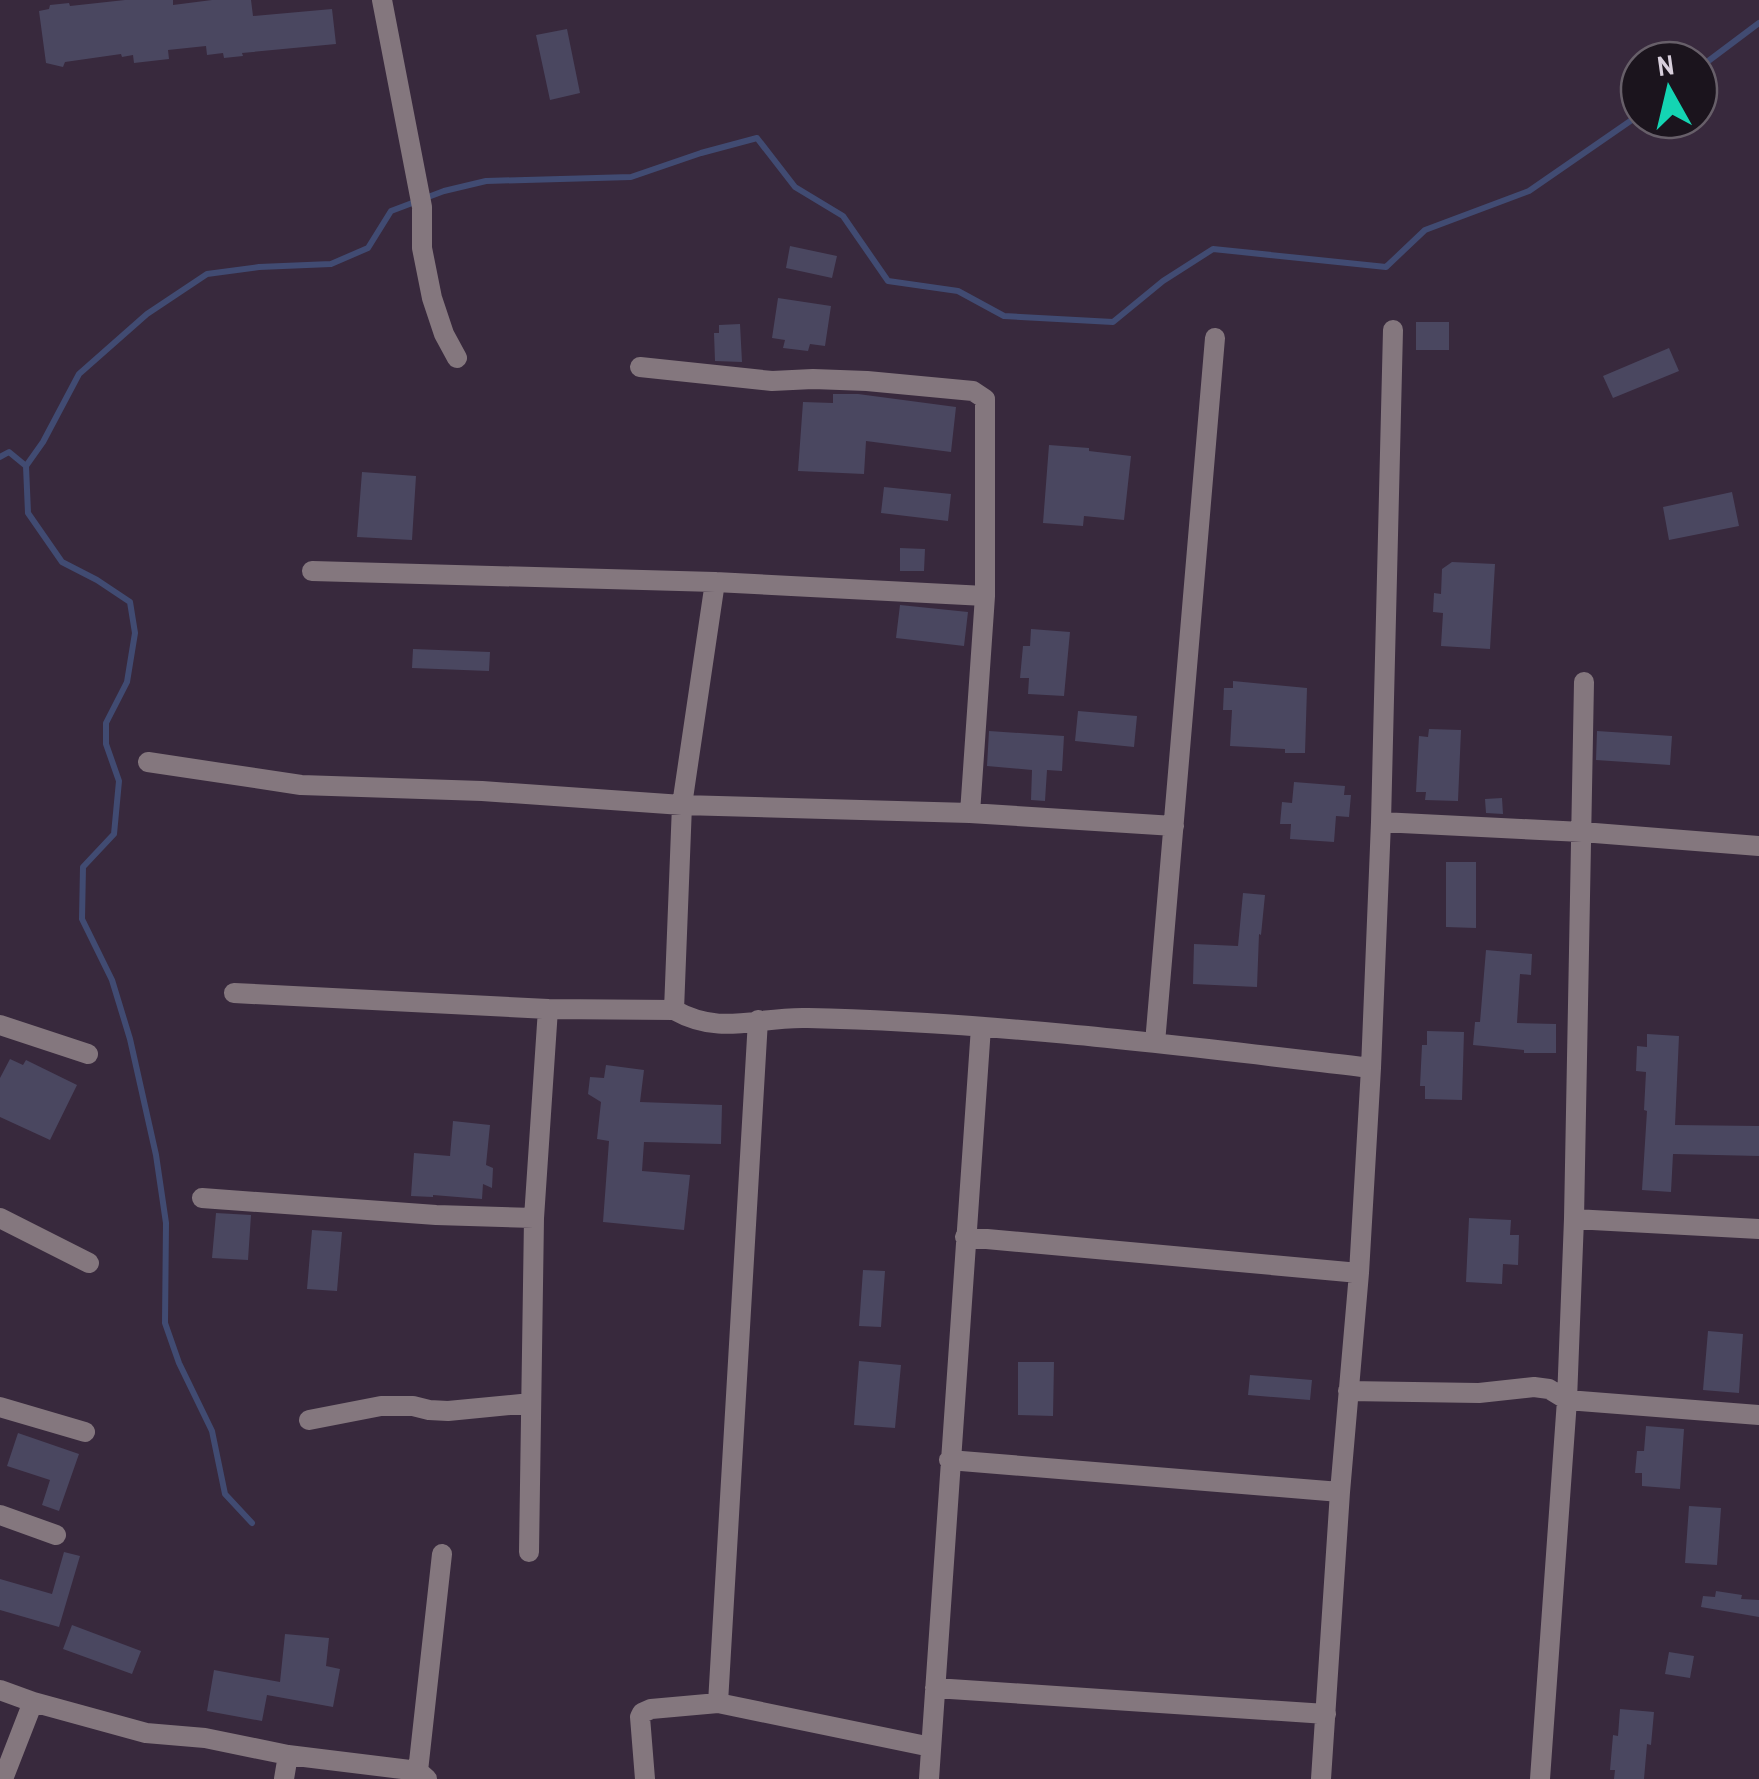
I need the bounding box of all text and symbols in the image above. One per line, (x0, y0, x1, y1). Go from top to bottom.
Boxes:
north arrow (1619, 40, 1719, 140)
text: N (1655, 45, 1676, 85)

